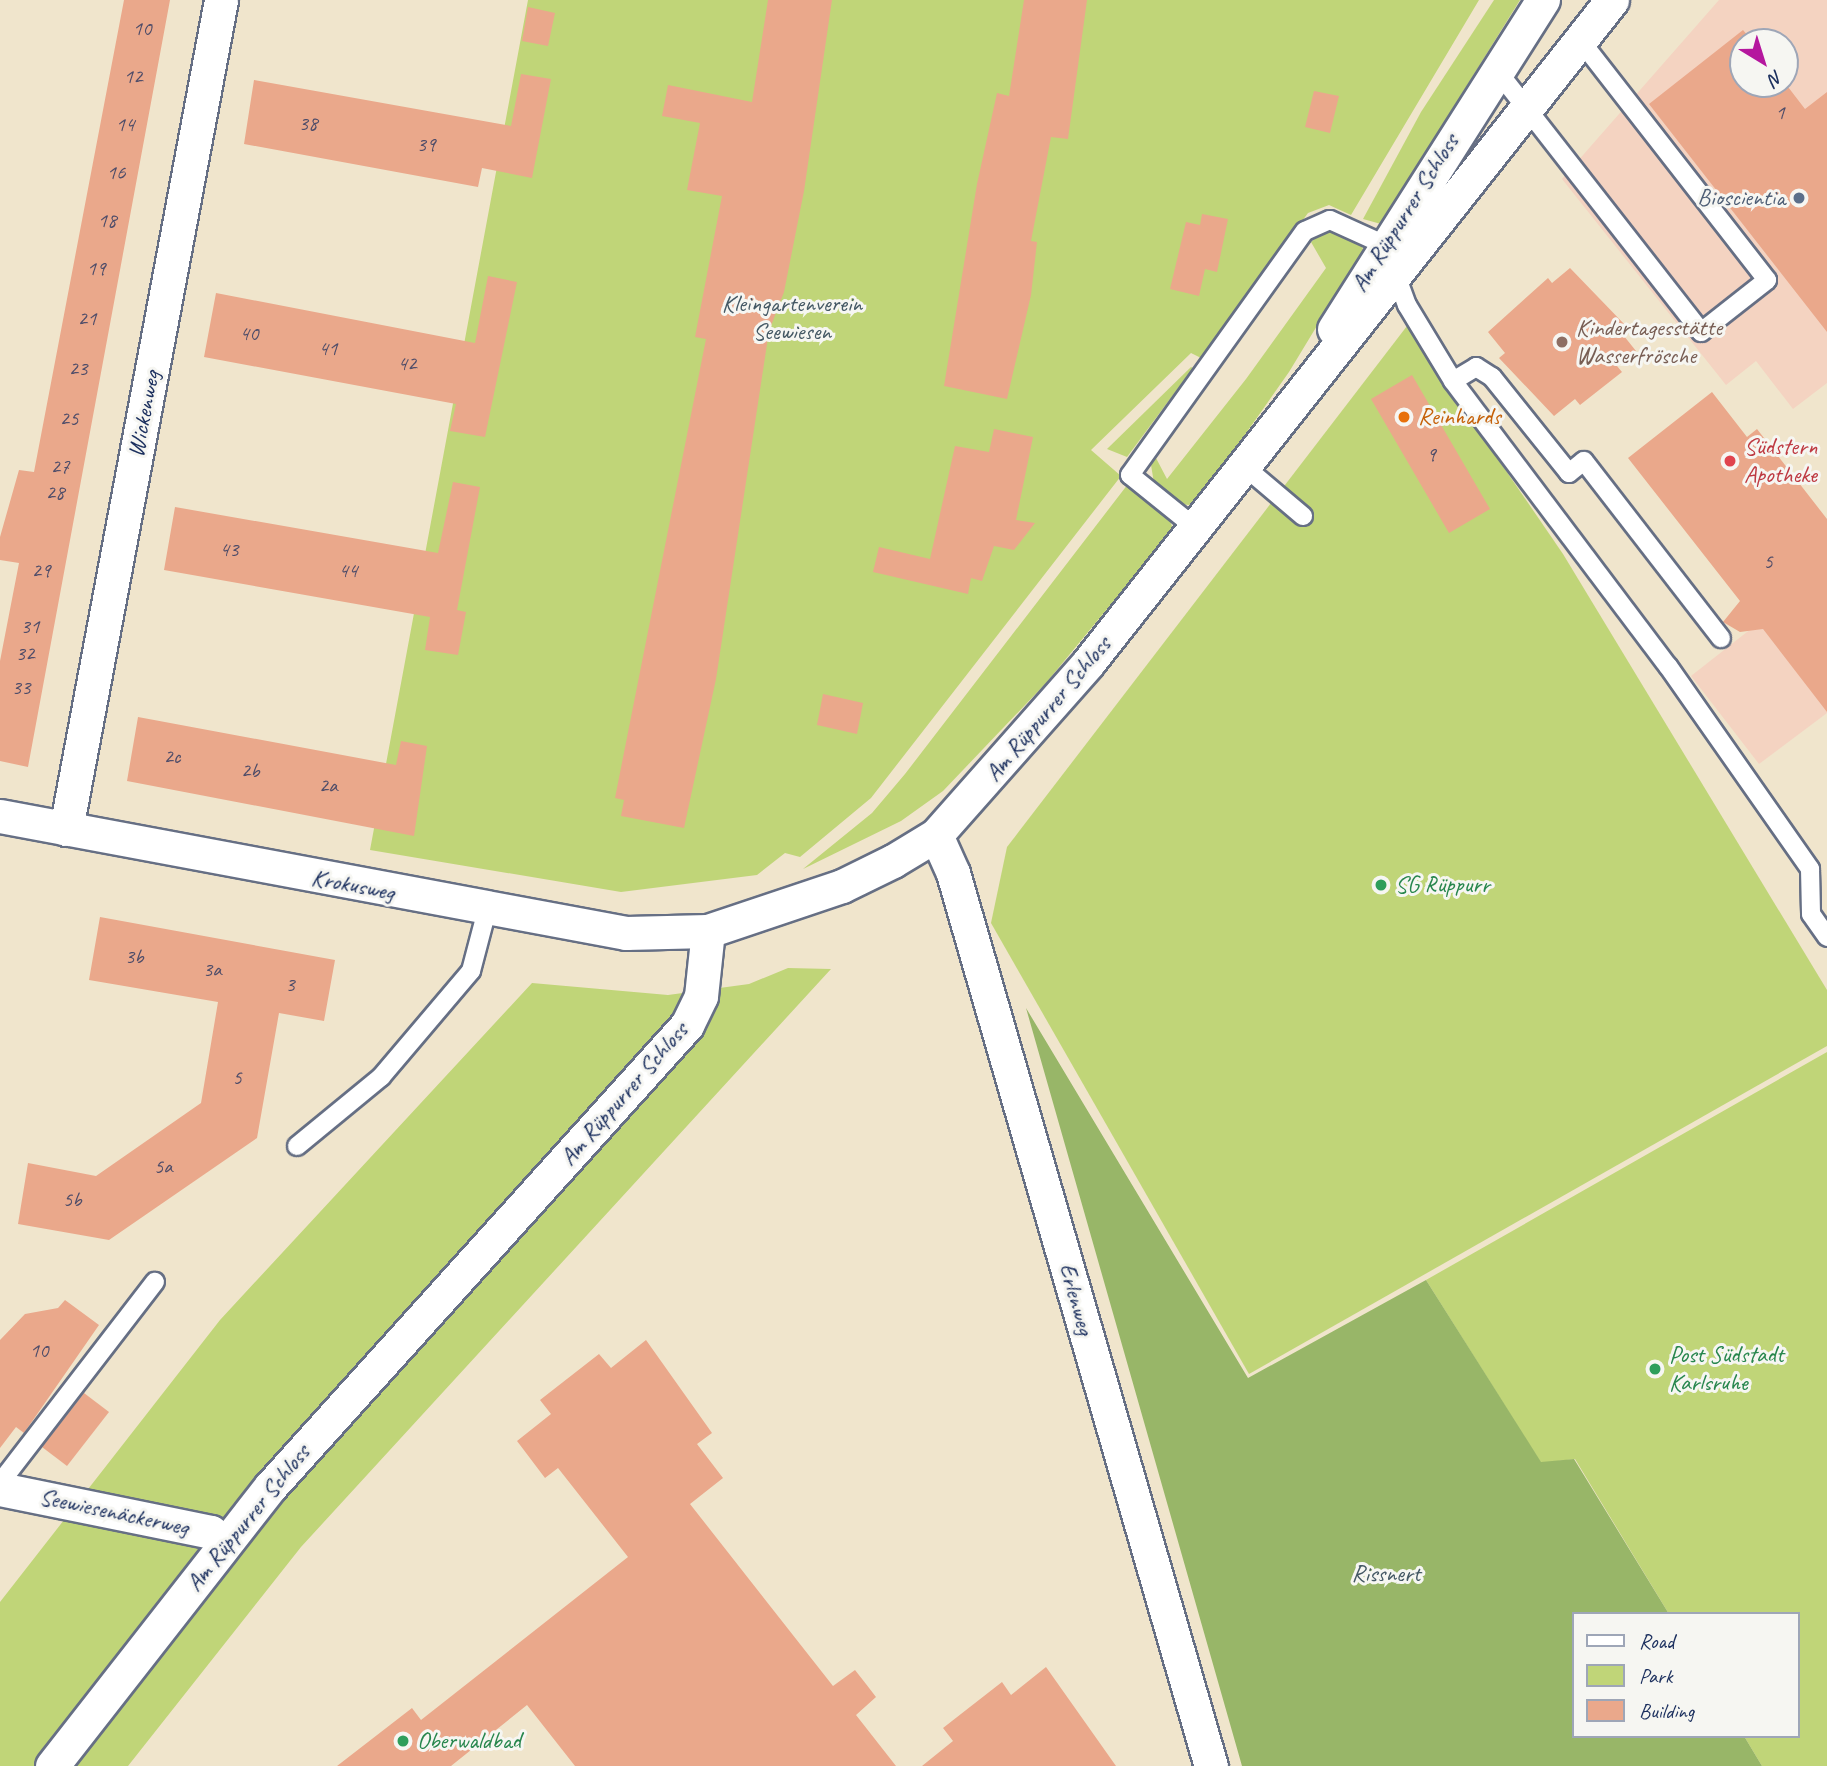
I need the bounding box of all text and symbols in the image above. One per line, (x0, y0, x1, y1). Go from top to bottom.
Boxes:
house number: 10 (133, 15, 151, 41)
north arrow (1729, 28, 1799, 98)
house number: 12 (124, 63, 142, 89)
text: N (1764, 65, 1788, 91)
house number: 1 (1775, 99, 1785, 125)
house number: 38 (299, 110, 317, 136)
house number: 14 (116, 111, 134, 137)
street label: Am Rüppurrer Schloss (1345, 129, 1465, 297)
house number: 39 (417, 131, 435, 157)
house number: 16 (107, 159, 125, 185)
place label: Bioscientia (1697, 184, 1785, 212)
marker: Bioscientia (1791, 190, 1807, 206)
house number: 18 (98, 207, 116, 233)
house number: 19 (87, 255, 105, 281)
park label: Kleingartenverein Seewiesen (722, 290, 862, 346)
house number: 21 (78, 305, 96, 331)
place label: Kindertagesstätte Wasserfrösche (1576, 314, 1722, 370)
house number: 40 (240, 320, 258, 346)
marker: Kindertagesstätte Wasserfrösche (1554, 334, 1570, 350)
house number: 41 (319, 335, 337, 361)
house number: 42 (398, 350, 416, 376)
house number: 23 (69, 355, 87, 381)
street label: Wickenweg (122, 369, 166, 459)
place label: Reinhards (1418, 403, 1501, 431)
house number: 25 (60, 405, 78, 431)
marker: Reinhards (1396, 409, 1412, 425)
place label: Südstern Apotheke (1744, 433, 1817, 489)
house number: 9 (1426, 441, 1436, 467)
house number: 27 (51, 453, 69, 479)
marker: Südstern Apotheke (1722, 453, 1738, 469)
house number: 28 (46, 479, 64, 505)
house number: 43 (220, 536, 238, 562)
house number: 5 (1763, 548, 1773, 574)
house number: 29 (32, 557, 50, 583)
house number: 44 (339, 557, 357, 583)
house number: 31 (21, 613, 39, 639)
street label: Am Rüppurrer Schloss (979, 631, 1117, 787)
house number: 32 (16, 640, 34, 666)
house number: 33 (12, 674, 30, 700)
house number: 2c (164, 743, 180, 769)
house number: 2b (241, 757, 259, 783)
house number: 2a (319, 772, 337, 798)
street label: Krokusweg (309, 863, 397, 907)
place label: SG Rüppurr (1395, 871, 1490, 899)
marker: SG Rüppurr (1373, 877, 1389, 893)
house number: 3b (125, 943, 143, 969)
house number: 3a (203, 956, 221, 982)
house number: 3 (285, 971, 295, 997)
street label: Am Rüppurrer Schloss (554, 1017, 694, 1171)
house number: 5 (232, 1064, 242, 1090)
house number: 5a (154, 1153, 172, 1179)
house number: 5b (63, 1186, 81, 1212)
street label: Erlenweg (1052, 1260, 1100, 1338)
house number: 10 (30, 1337, 48, 1363)
place label: Post Südstadt Karlsruhe (1669, 1341, 1784, 1397)
marker: Post Südstadt Karlsruhe (1647, 1361, 1663, 1377)
street label: Am Rüppurrer Schloss (180, 1439, 316, 1597)
street label: Seewiesenäckerweg (37, 1482, 191, 1542)
park label: Rissnert (1352, 1560, 1420, 1588)
legend (1572, 1612, 1799, 1738)
text: Road (1639, 1628, 1674, 1654)
text: Park (1639, 1663, 1672, 1689)
text: Building (1639, 1698, 1694, 1724)
place label: Oberwaldbad (417, 1727, 521, 1755)
marker: Oberwaldbad (395, 1733, 411, 1749)

